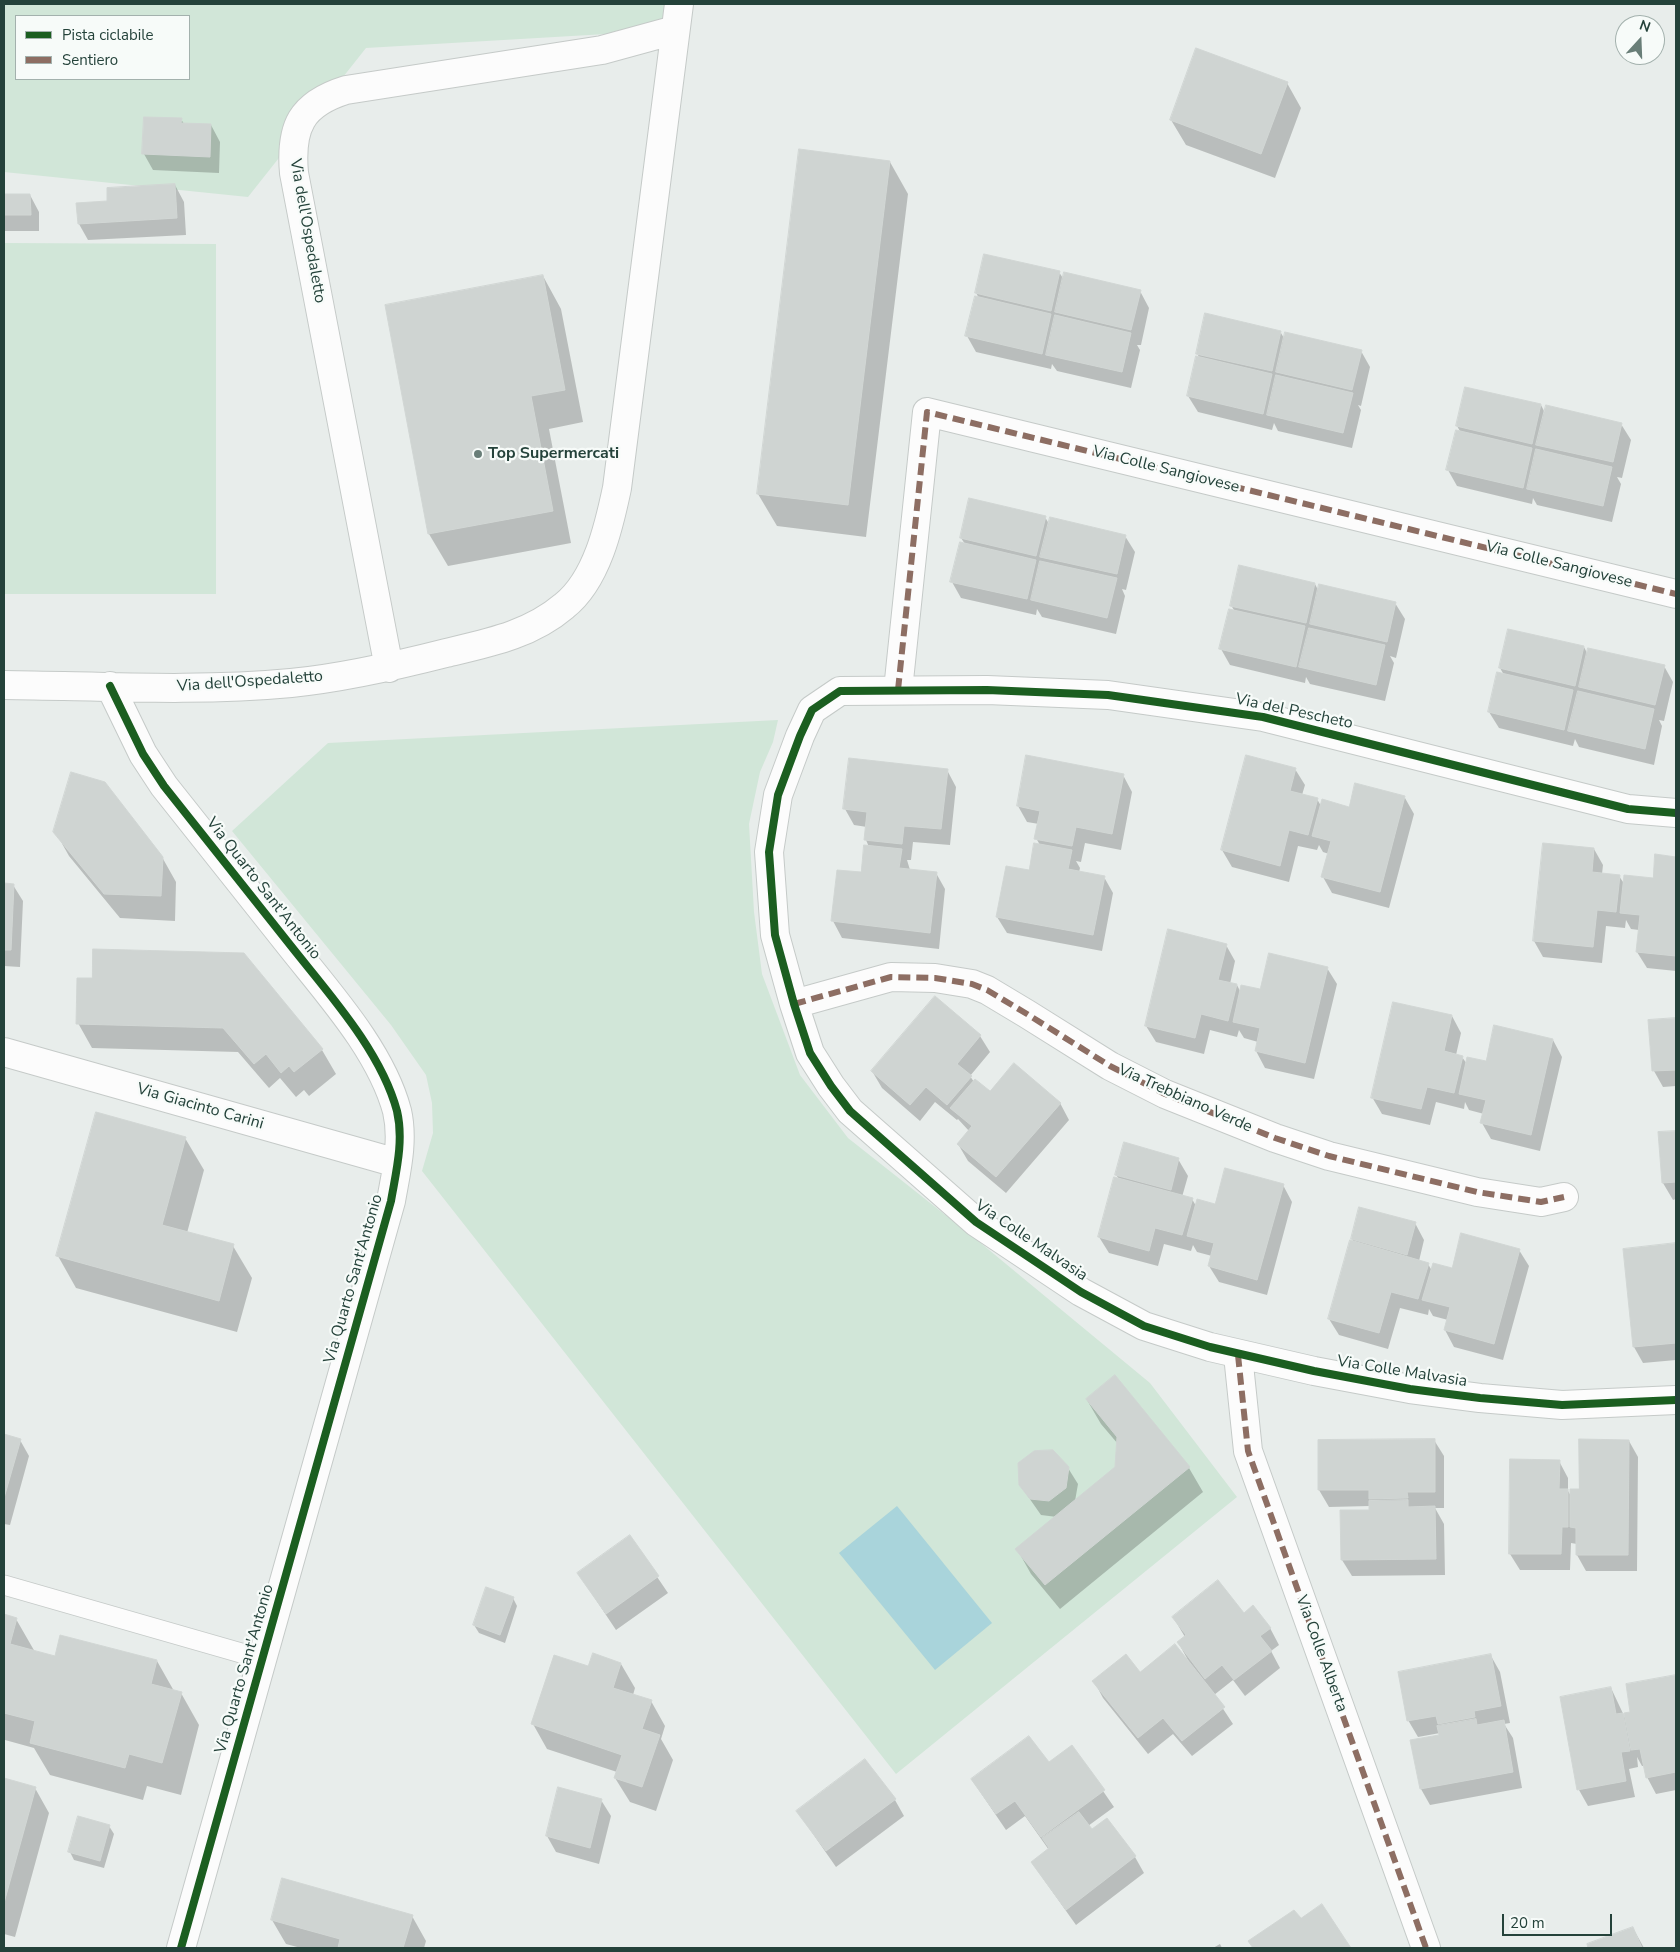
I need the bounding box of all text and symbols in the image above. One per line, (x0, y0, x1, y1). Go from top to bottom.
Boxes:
legend (15, 15, 190, 80)
north arrow (1615, 15, 1665, 65)
text: N (1637, 16, 1653, 37)
text: Pista ciclabile (62, 25, 154, 45)
text: Sentiero (62, 50, 118, 70)
street label: Via dell'Ospedaletto (285, 157, 329, 305)
street label: Via Colle Sangiovese (1091, 442, 1241, 498)
place label: Top Supermercati (488, 444, 619, 464)
marker: Top Supermercati (472, 448, 484, 460)
street label: Via Colle Sangiovese (1484, 537, 1634, 593)
street label: Via dell'Ospedaletto (176, 667, 324, 697)
street label: Via del Pescheto (1234, 690, 1354, 734)
street label: Via Quarto Sant'Antonio (202, 814, 324, 964)
street label: Via Trebbiano Verde (1115, 1061, 1255, 1137)
street label: Via Giacinto Carini (134, 1080, 266, 1134)
street label: Via Quarto Sant'Antonio (321, 1192, 387, 1366)
street label: Via Colle Malvasia (971, 1196, 1091, 1286)
street label: Via Colle Malvasia (1336, 1352, 1468, 1392)
street label: Via Quarto Sant'Antonio (212, 1582, 278, 1756)
street label: Via Colle Alberta (1291, 1593, 1351, 1715)
scale bar (1505, 1904, 1615, 1936)
text: 20 m (1510, 1913, 1545, 1933)

